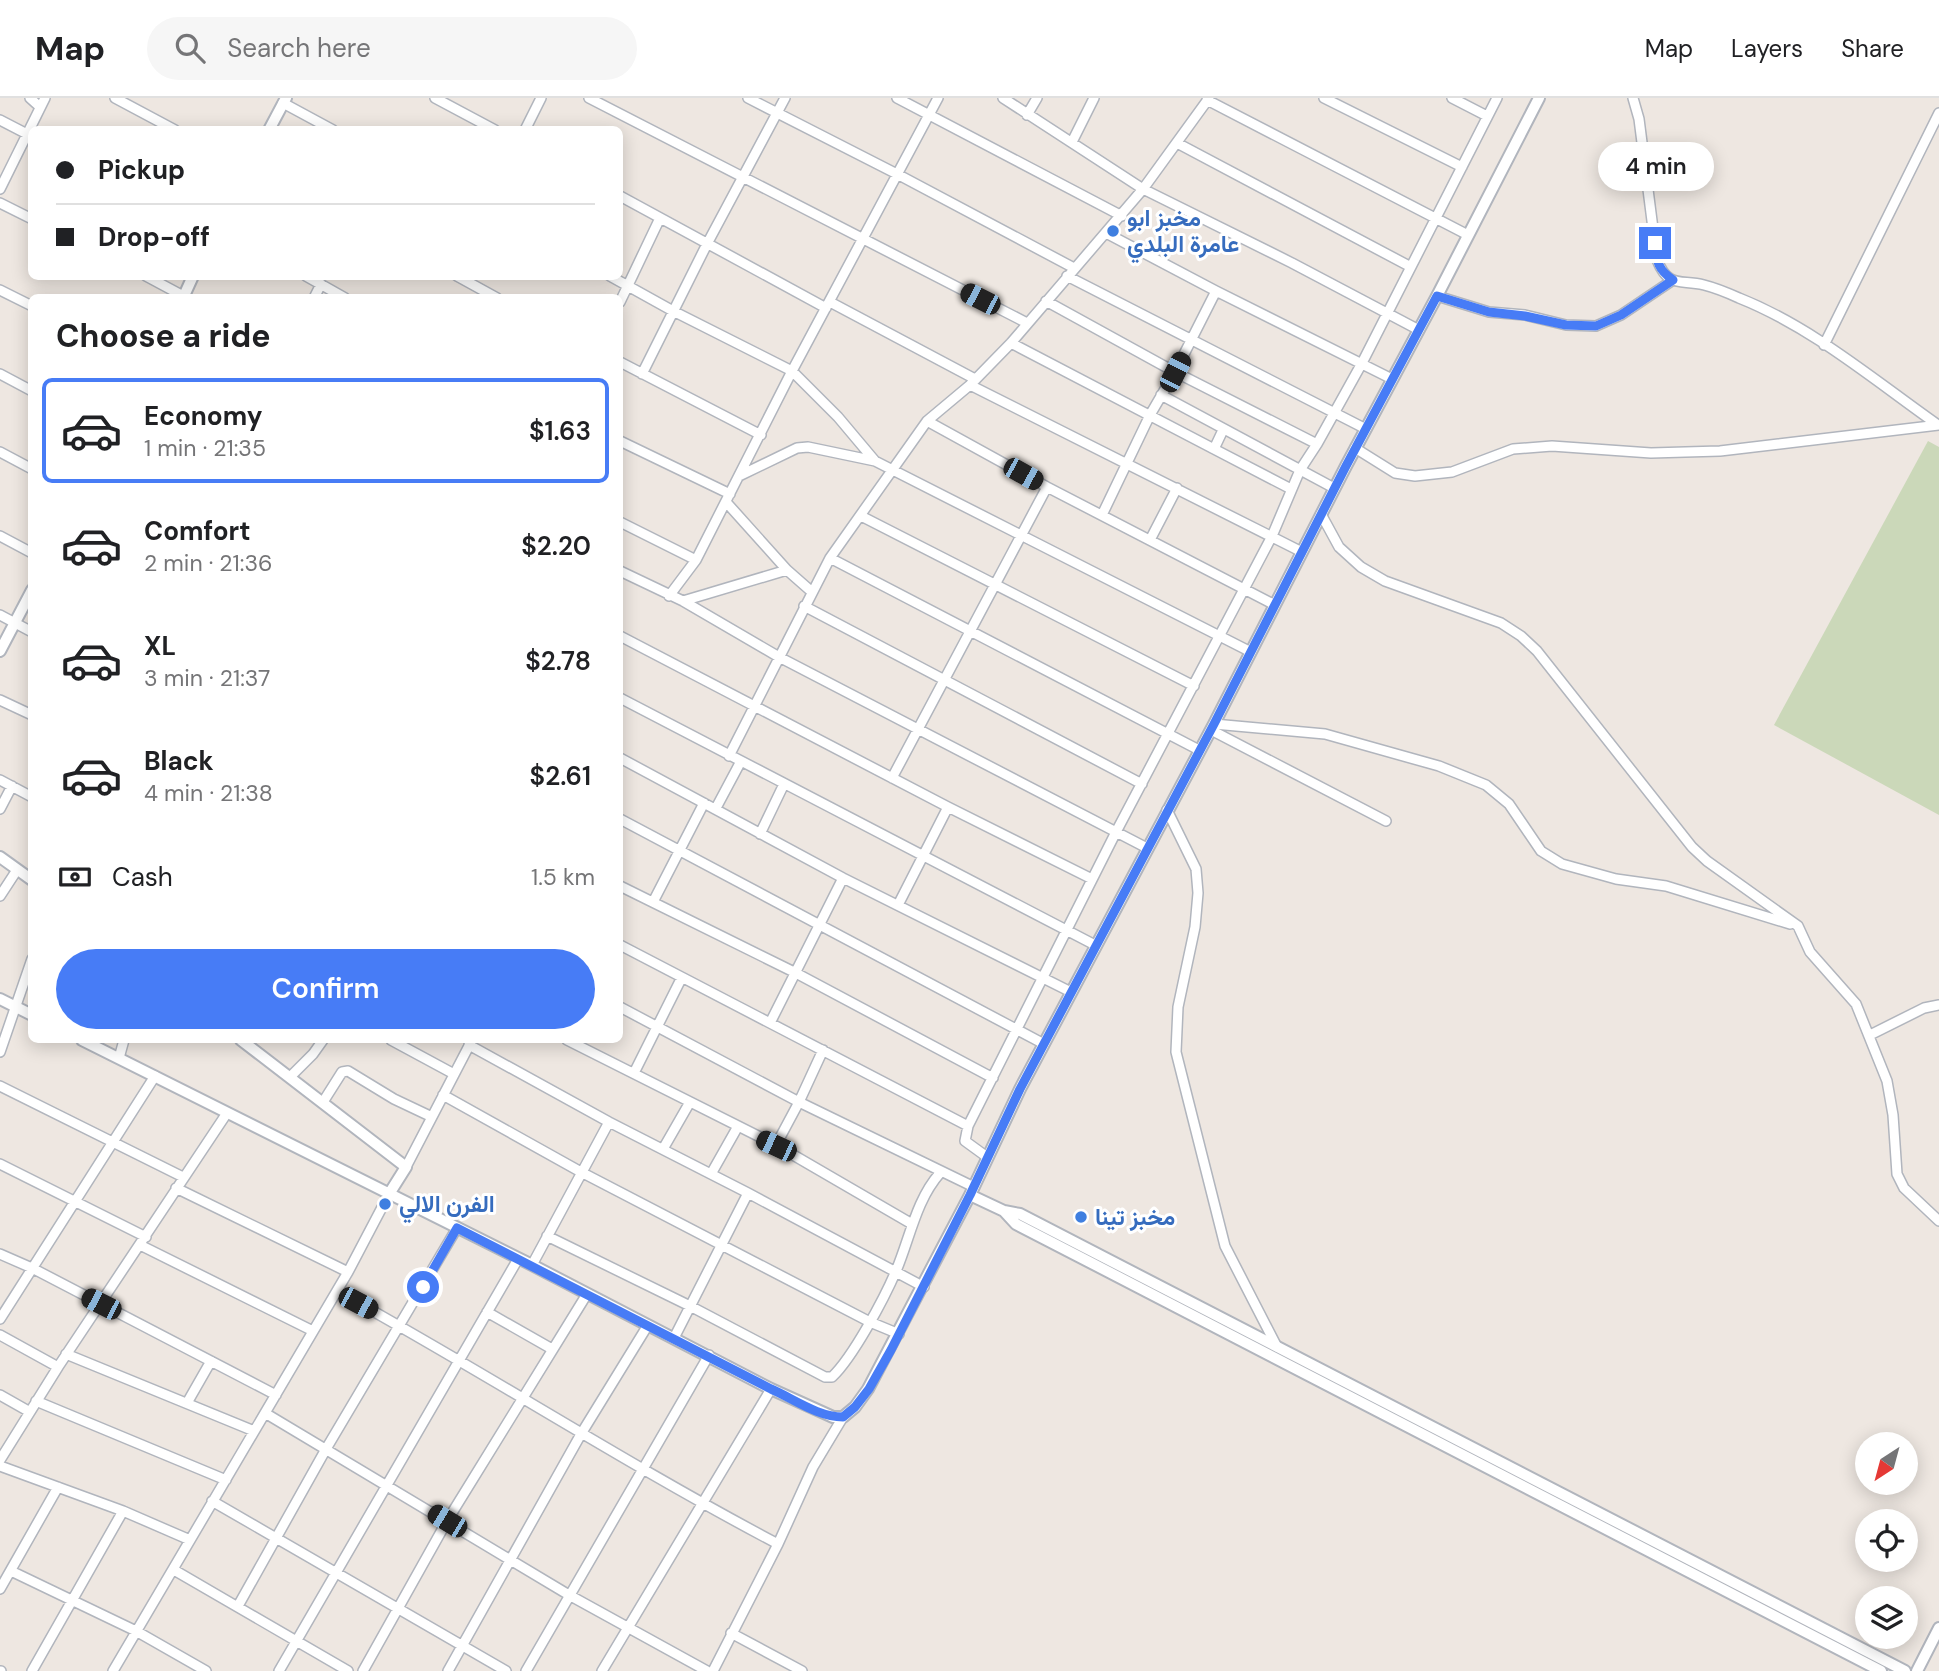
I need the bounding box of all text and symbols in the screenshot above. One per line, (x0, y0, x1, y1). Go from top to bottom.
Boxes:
search box (147, 17, 637, 80)
text: Map (35, 27, 105, 70)
icon: search (171, 29, 209, 67)
text: Search here (227, 31, 371, 65)
text: Map (1645, 33, 1693, 64)
text: Layers (1731, 33, 1803, 64)
text: Share (1841, 33, 1904, 64)
callout: 4 min (1597, 142, 1713, 190)
text: 4 min (1625, 151, 1687, 181)
text: Pickup (98, 153, 185, 187)
place label: مخبز ابو عامرة البلدي (1127, 203, 1239, 263)
text: Drop-off (98, 220, 210, 254)
marker: مخبز ابو عامرة البلدي (1105, 223, 1121, 239)
route end (1639, 227, 1671, 259)
car (957, 280, 1004, 318)
text: Choose a ride (56, 315, 271, 357)
car (1157, 349, 1194, 395)
icon: car (60, 399, 123, 462)
text: Economy (144, 399, 262, 433)
text: $1.63 (529, 414, 591, 448)
text: 1 min · 21:35 (144, 433, 266, 463)
car (1000, 455, 1047, 493)
icon: car (60, 514, 123, 577)
text: Comfort (144, 514, 250, 548)
text: $2.20 (521, 529, 591, 563)
text: 2 min · 21:36 (144, 548, 272, 578)
icon: car (60, 629, 123, 692)
text: XL (144, 629, 176, 663)
text: $2.78 (525, 644, 591, 678)
text: 3 min · 21:37 (144, 663, 270, 693)
icon: car (60, 744, 123, 807)
text: Black (144, 744, 214, 778)
text: $2.61 (530, 759, 591, 793)
text: 4 min · 21:38 (144, 778, 273, 808)
icon: cash (56, 858, 94, 896)
text: Cash (112, 860, 173, 894)
text: 1.5 km (531, 862, 595, 892)
button: Confirm (56, 949, 595, 1029)
car (753, 1128, 800, 1164)
place label: الفرن الالي (399, 1189, 495, 1224)
marker: الفرن الالي (377, 1196, 393, 1212)
place label: مخبز تينا (1095, 1202, 1175, 1232)
marker: مخبز تينا (1073, 1209, 1089, 1225)
route start (407, 1271, 439, 1303)
car (335, 1284, 382, 1322)
car (78, 1285, 125, 1323)
north arrow (1855, 1432, 1918, 1494)
map controls (1855, 1432, 1918, 1649)
car (424, 1501, 471, 1541)
button: locate (1855, 1509, 1918, 1572)
button: layers (1855, 1586, 1918, 1649)

